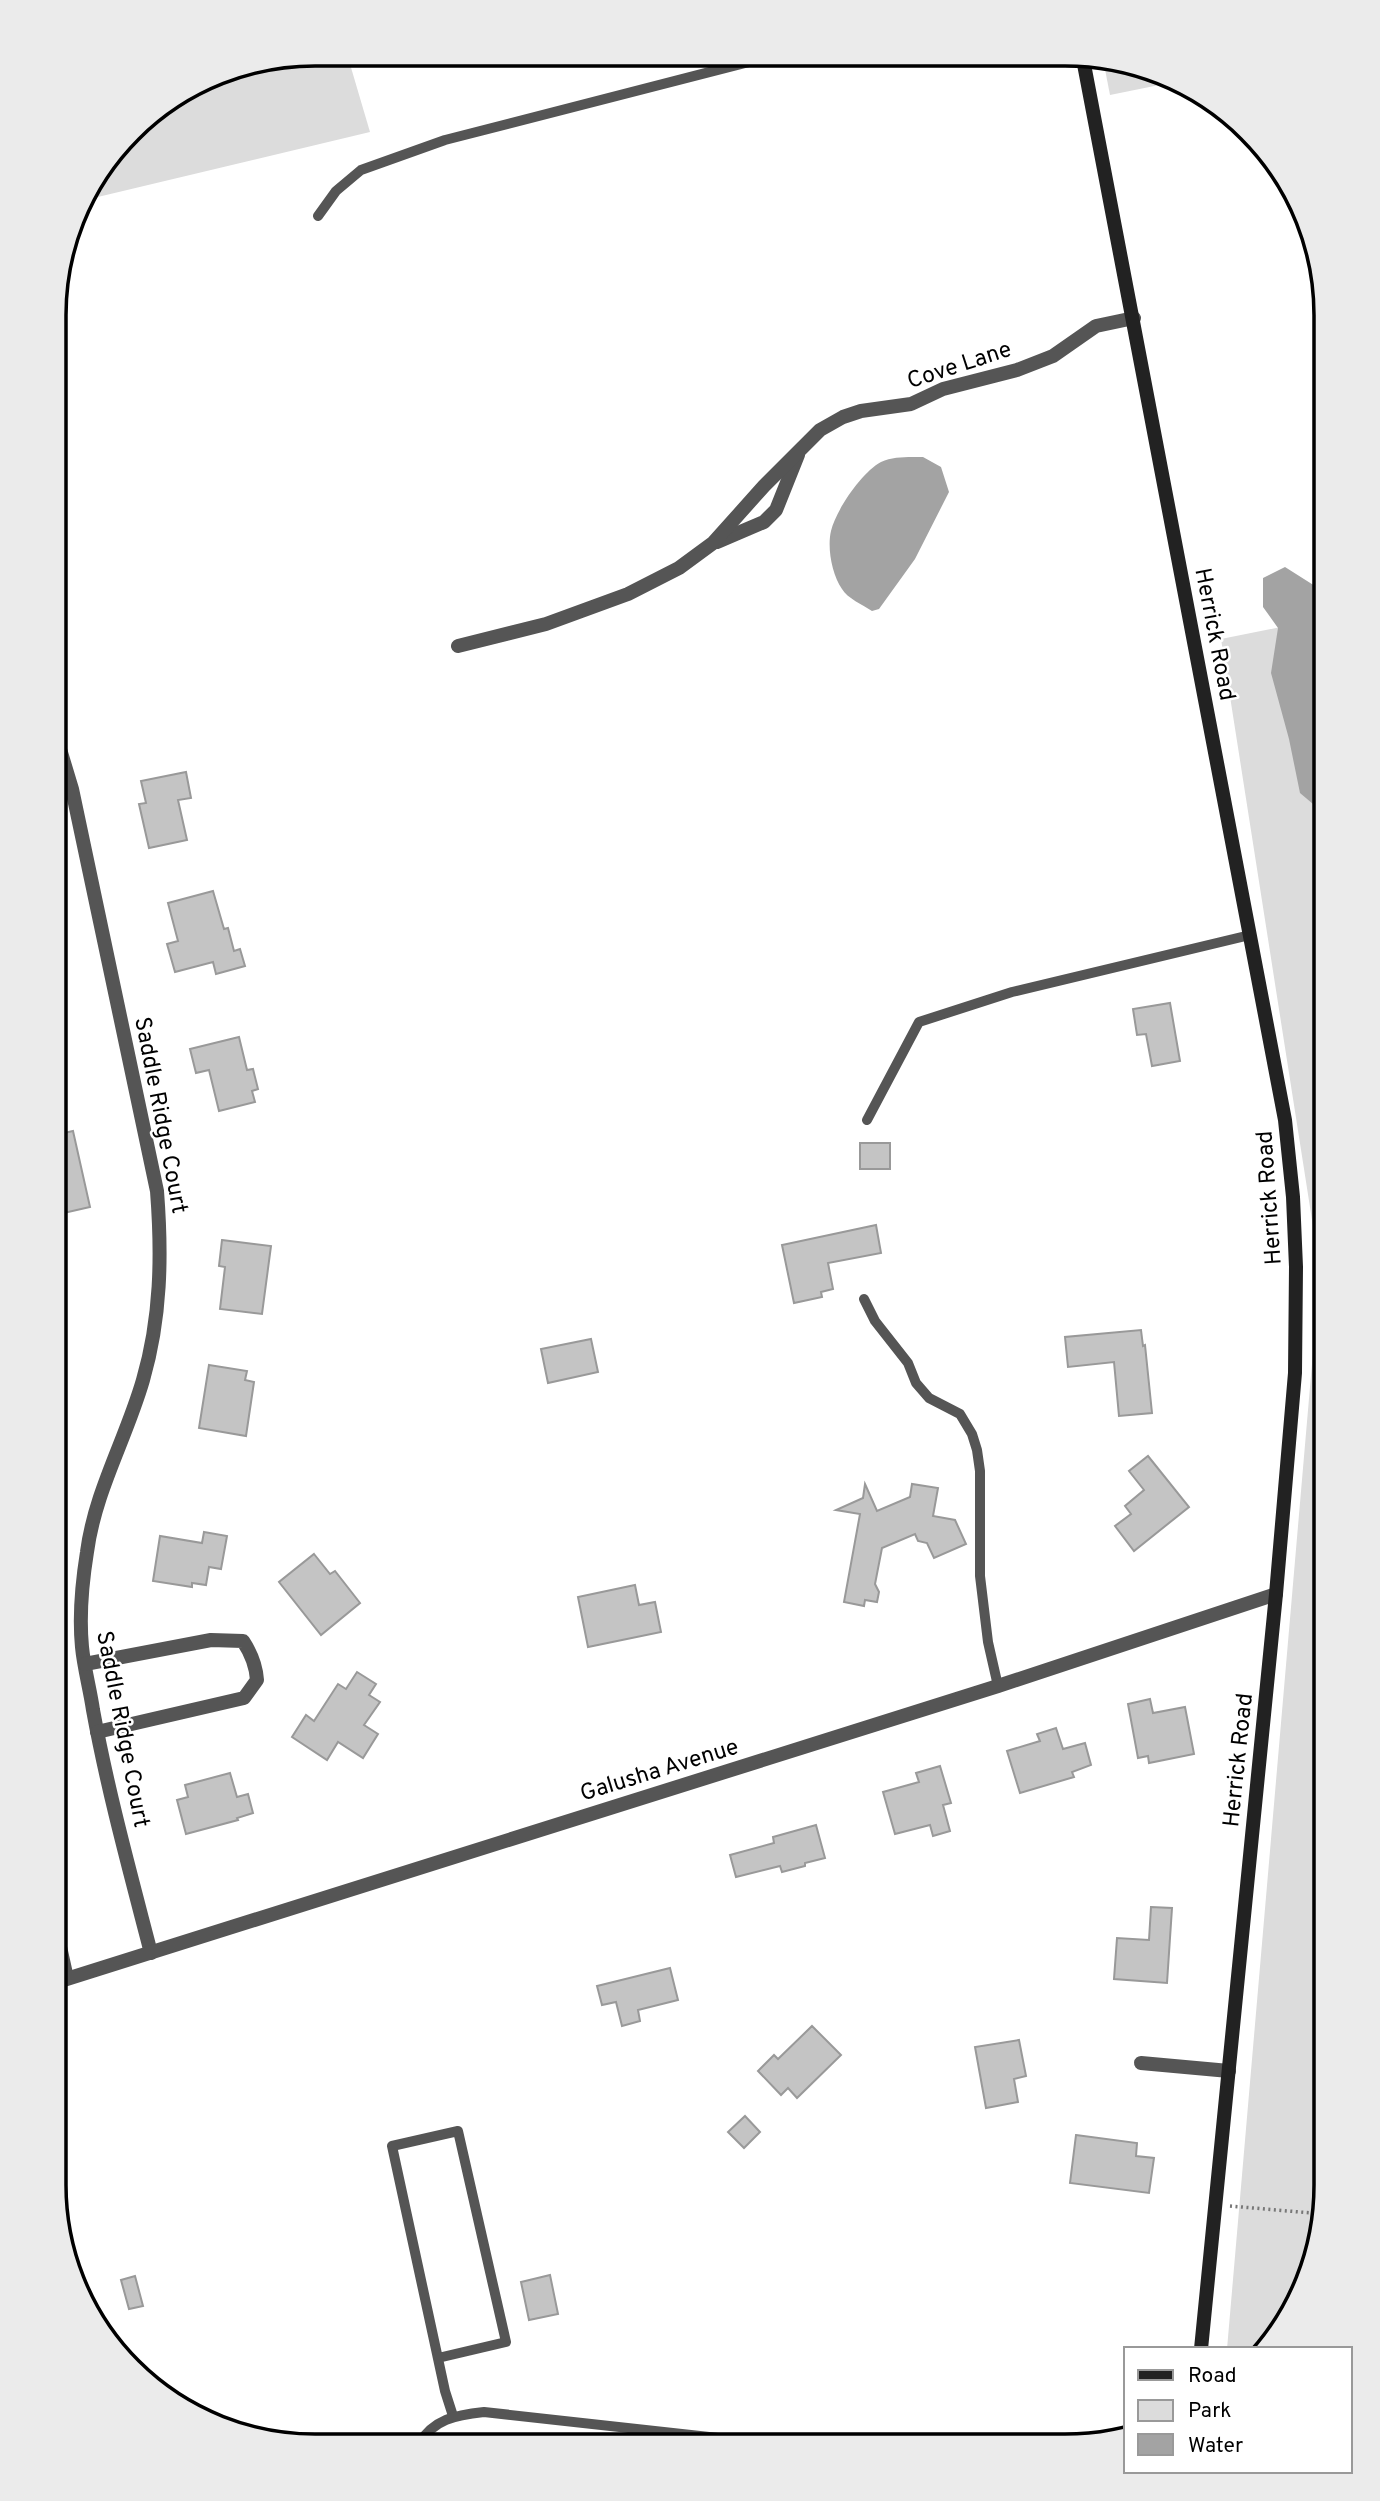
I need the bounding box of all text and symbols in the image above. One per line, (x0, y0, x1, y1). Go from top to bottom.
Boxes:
street label: Cove Lane (904, 336, 1016, 397)
street label: Herrick Road (1186, 566, 1241, 703)
street label: Saddle Ridge Court (126, 1015, 193, 1216)
street label: Herrick Road (1251, 1130, 1290, 1266)
street label: Saddle Ridge Court (88, 1629, 155, 1830)
street label: Herrick Road (1218, 1692, 1261, 1829)
street label: Galusha Avenue (577, 1734, 742, 1809)
legend (1124, 2347, 1352, 2473)
text: Road (1188, 2363, 1237, 2390)
text: Park (1188, 2398, 1231, 2425)
text: Water (1188, 2433, 1243, 2460)

